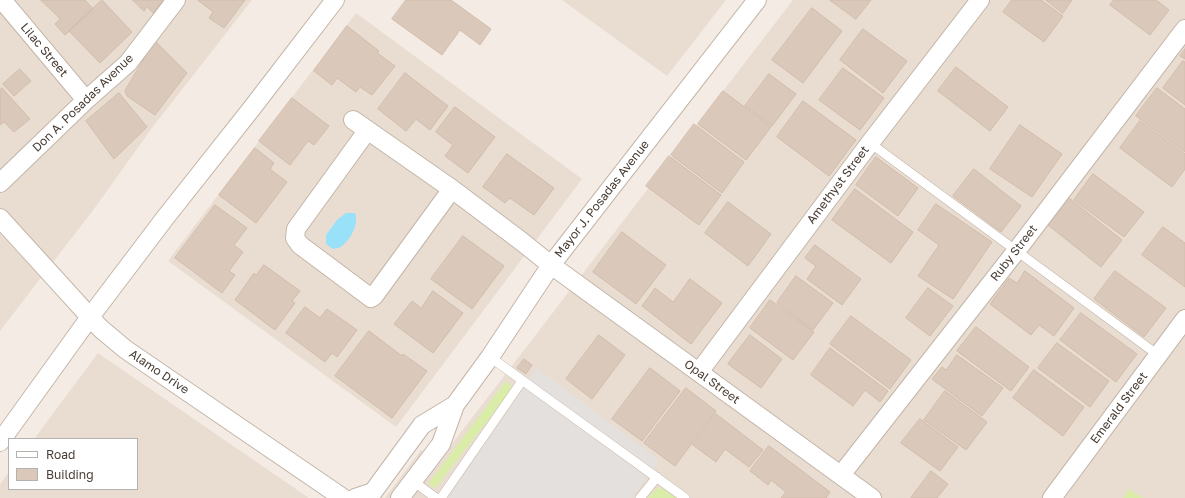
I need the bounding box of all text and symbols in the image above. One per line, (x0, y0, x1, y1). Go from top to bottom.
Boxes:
street label: Lilac Street (17, 20, 71, 80)
street label: Don A. Posadas Avenue (30, 51, 136, 155)
street label: Mayor J. Posadas Avenue (552, 137, 652, 261)
street label: Amethyst Street (804, 143, 872, 227)
street label: Ruby Street (988, 222, 1040, 284)
street label: Alamo Drive (126, 347, 192, 397)
street label: Opal Street (681, 357, 743, 407)
street label: Emerald Street (1087, 369, 1151, 447)
legend (8, 438, 138, 490)
text: Road (46, 447, 75, 462)
text: Building (46, 467, 94, 482)

